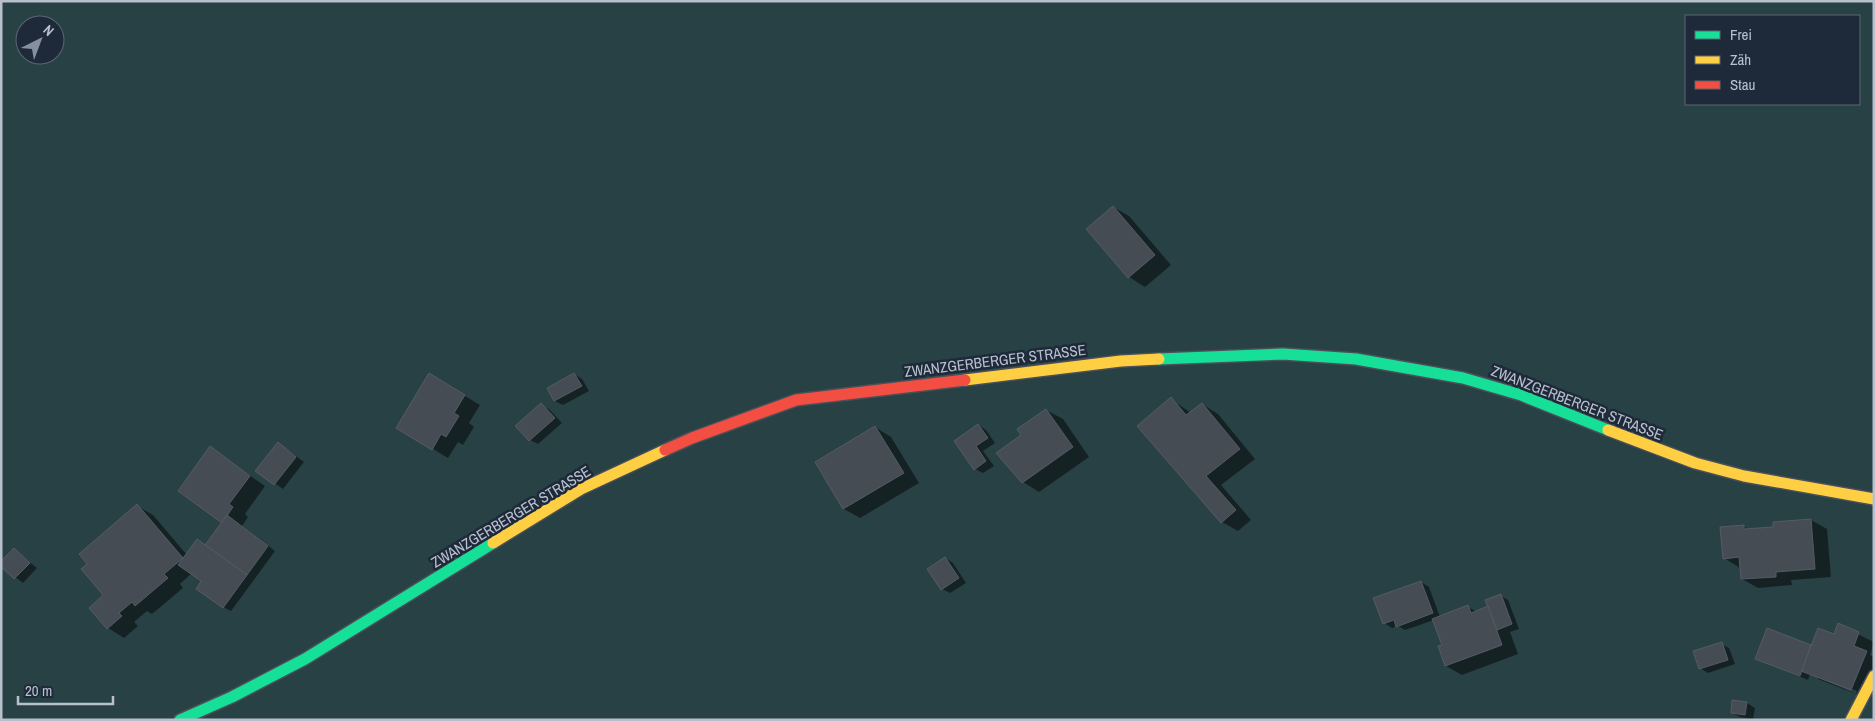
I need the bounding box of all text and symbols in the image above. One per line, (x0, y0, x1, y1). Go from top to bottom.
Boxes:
north arrow (15, 15, 65, 65)
legend (1685, 15, 1860, 105)
text: N (40, 21, 58, 40)
text: Frei (1730, 24, 1752, 45)
text: Zäh (1730, 49, 1751, 70)
text: Stau (1730, 74, 1755, 95)
street label: ZWANZGERBERGER STRASSE (903, 339, 1087, 382)
street label: ZWANZGERBERGER STRASSE (1488, 360, 1666, 445)
street label: ZWANZGERBERGER STRASSE (427, 461, 594, 573)
scale bar (18, 674, 112, 706)
text: 20 m (25, 680, 52, 701)

